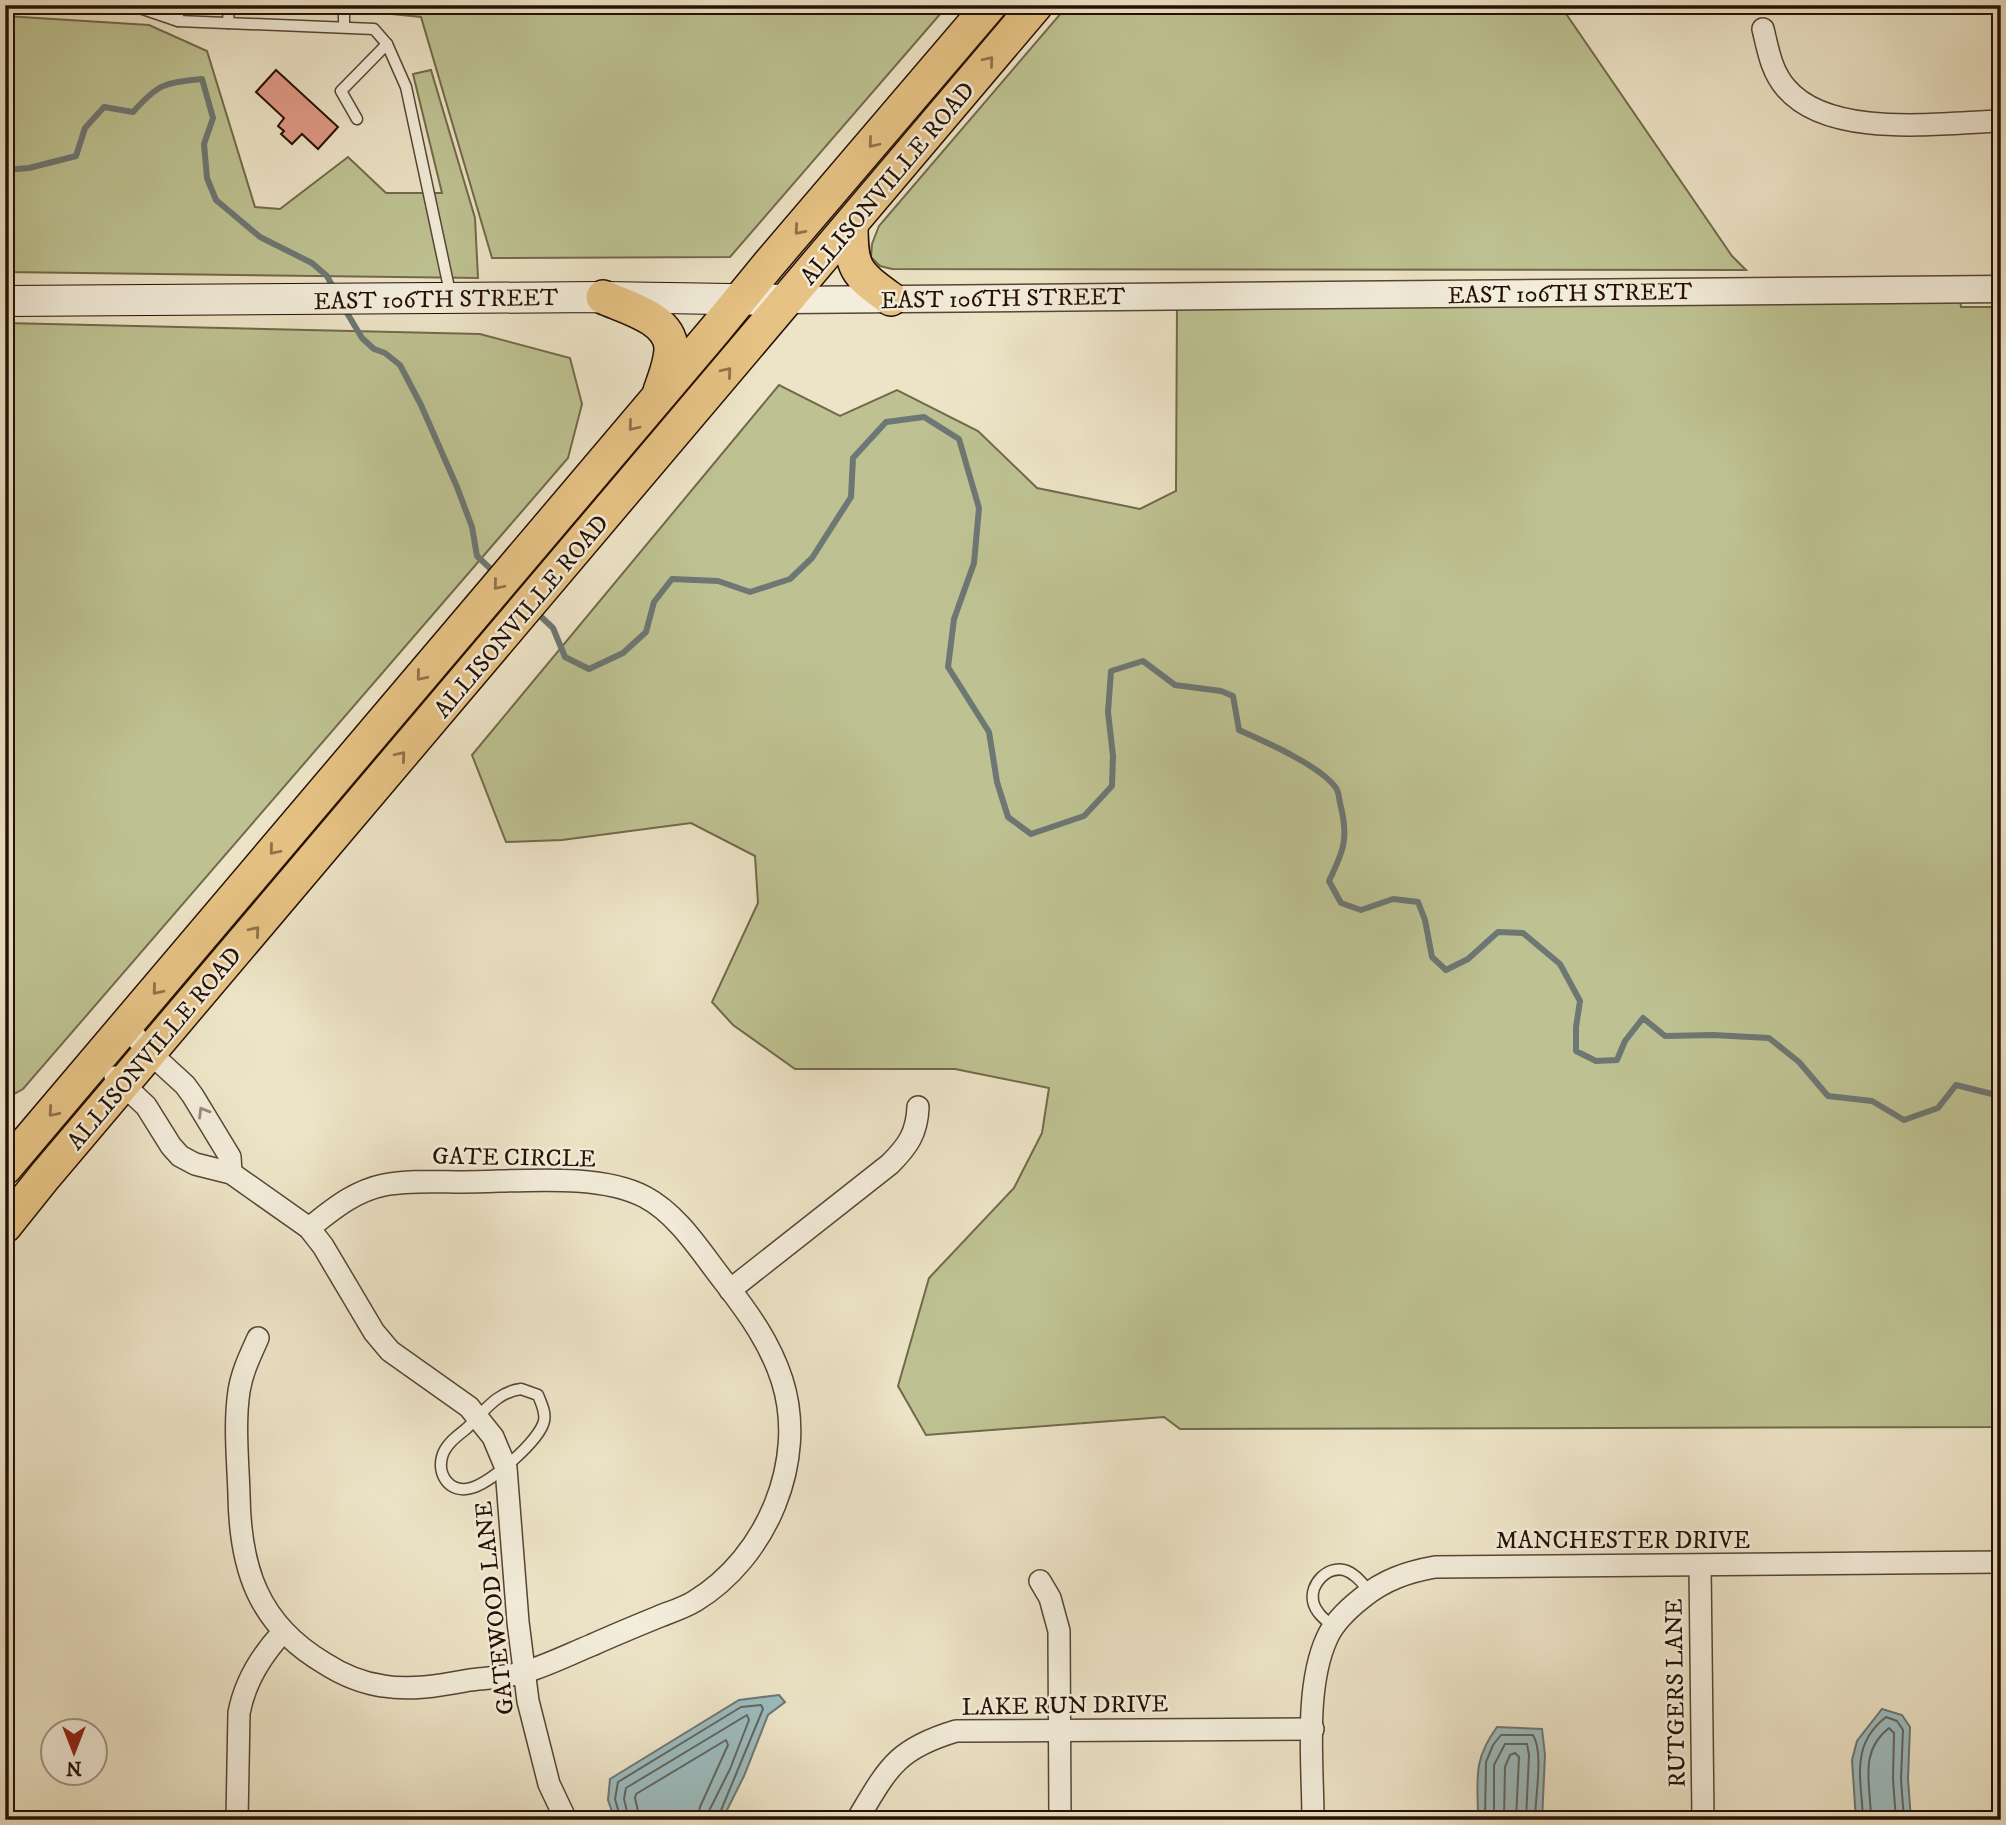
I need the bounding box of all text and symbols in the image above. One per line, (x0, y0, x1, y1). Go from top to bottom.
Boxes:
one-way arrow (981, 57, 994, 69)
street label: ALLISONVILLE ROAD (794, 76, 982, 291)
one-way arrow (869, 135, 882, 147)
one-way arrow (795, 222, 807, 235)
street label: EAST 106TH STREET (1447, 277, 1693, 311)
street label: EAST 106TH STREET (880, 282, 1126, 316)
street label: EAST 106TH STREET (313, 283, 559, 317)
one-way arrow (719, 367, 731, 380)
one-way arrow (629, 417, 641, 430)
street label: ALLISONVILLE ROAD (428, 509, 616, 724)
one-way arrow (494, 578, 507, 590)
one-way arrow (417, 668, 429, 681)
one-way arrow (393, 752, 405, 765)
one-way arrow (270, 842, 283, 855)
one-way arrow (247, 926, 259, 939)
street label: ALLISONVILLE ROAD (61, 941, 249, 1156)
one-way arrow (153, 982, 165, 995)
one-way arrow (49, 1103, 61, 1116)
one-way arrow (198, 1107, 211, 1120)
street label: GATE CIRCLE (432, 1142, 596, 1174)
street label: GATEWOOD LANE (469, 1500, 521, 1716)
street label: MANCHESTER DRIVE (1496, 1526, 1750, 1556)
street label: RUTGERS LANE (1659, 1598, 1693, 1788)
street label: LAKE RUN DRIVE (961, 1689, 1169, 1723)
north arrow (38, 1716, 108, 1786)
text: N (66, 1756, 82, 1779)

